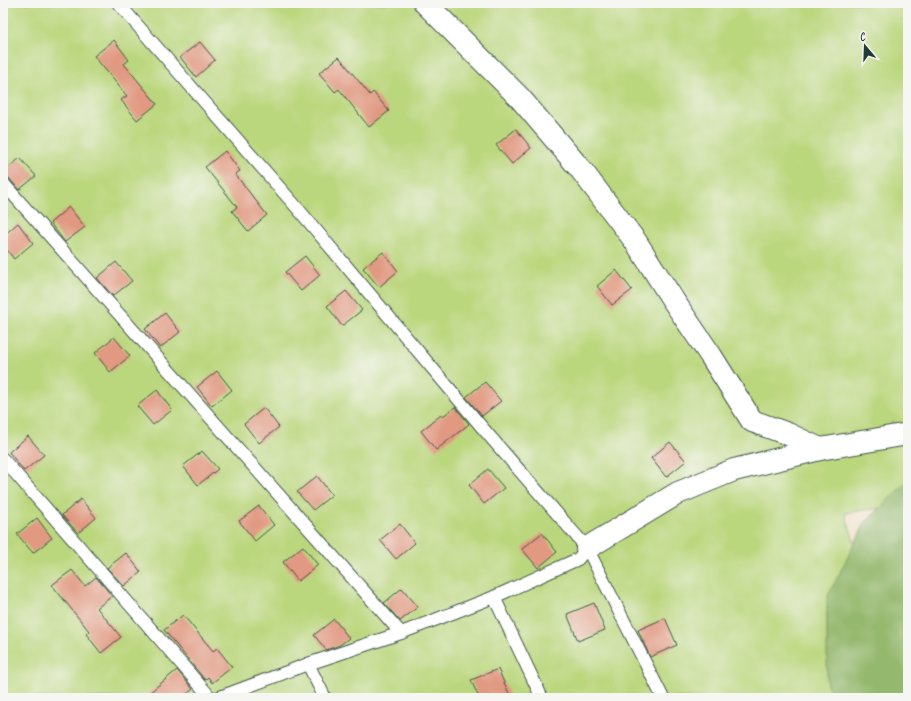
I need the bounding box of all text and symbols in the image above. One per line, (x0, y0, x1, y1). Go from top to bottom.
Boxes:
north arrow (845, 26, 885, 66)
text: С (857, 29, 868, 44)

